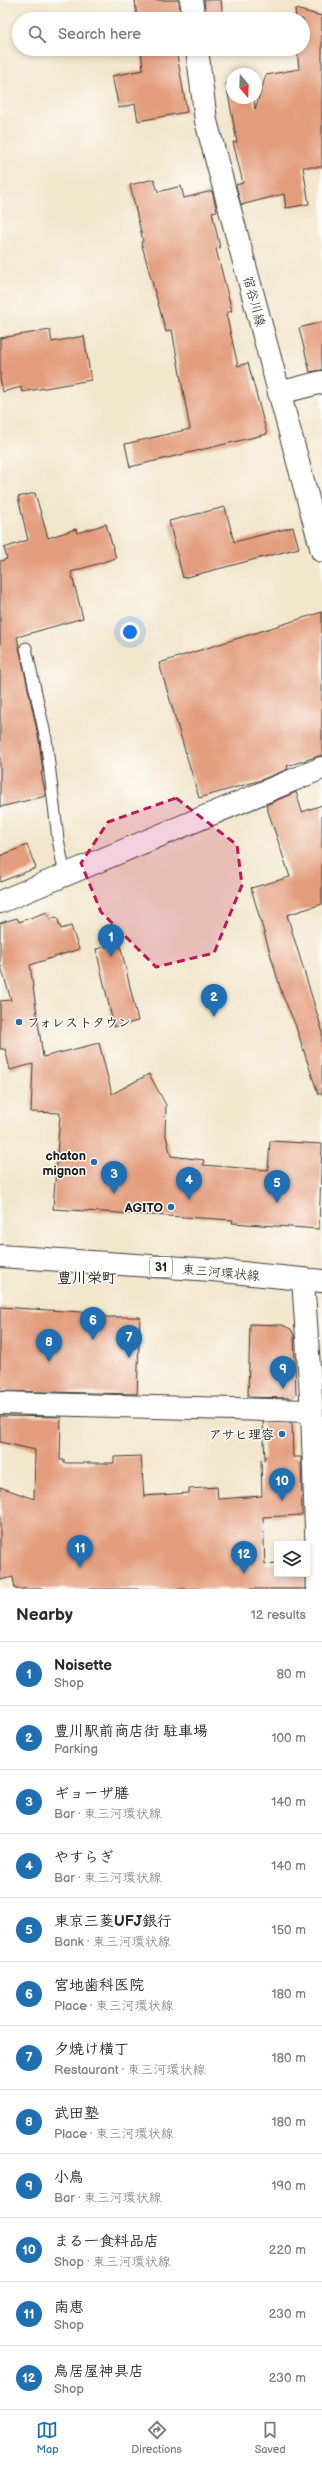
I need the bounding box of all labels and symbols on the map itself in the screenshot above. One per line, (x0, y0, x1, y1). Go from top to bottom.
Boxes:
north arrow (226, 68, 262, 104)
street label: 宿谷川線 (240, 274, 269, 329)
your location (120, 622, 140, 642)
pin: 1 (98, 924, 124, 957)
pin: 2 (201, 984, 227, 1017)
place label: フォレストタウン (27, 1015, 131, 1031)
marker: フォレストタウン (14, 1017, 24, 1027)
place label: chaton mignon (42, 1148, 86, 1179)
marker: chaton mignon (89, 1157, 99, 1167)
pin: 3 (101, 1161, 127, 1194)
pin: 4 (176, 1167, 202, 1200)
pin: 5 (264, 1170, 290, 1203)
place label: AGITO (124, 1200, 163, 1216)
marker: AGITO (166, 1202, 176, 1212)
road number: 31 (150, 1257, 172, 1277)
street label: 東三河環状線 (181, 1262, 261, 1284)
district label: 豊川栄町 (57, 1269, 117, 1288)
pin: 6 (80, 1307, 106, 1340)
pin: 7 (116, 1325, 142, 1358)
pin: 8 (36, 1329, 62, 1362)
pin: 9 (270, 1356, 296, 1389)
place label: アサヒ理容 (209, 1427, 274, 1443)
marker: アサヒ理容 (277, 1429, 287, 1439)
pin: 10 (269, 1468, 295, 1501)
pin: 11 (67, 1535, 93, 1568)
pin: 12 (231, 1541, 257, 1574)

